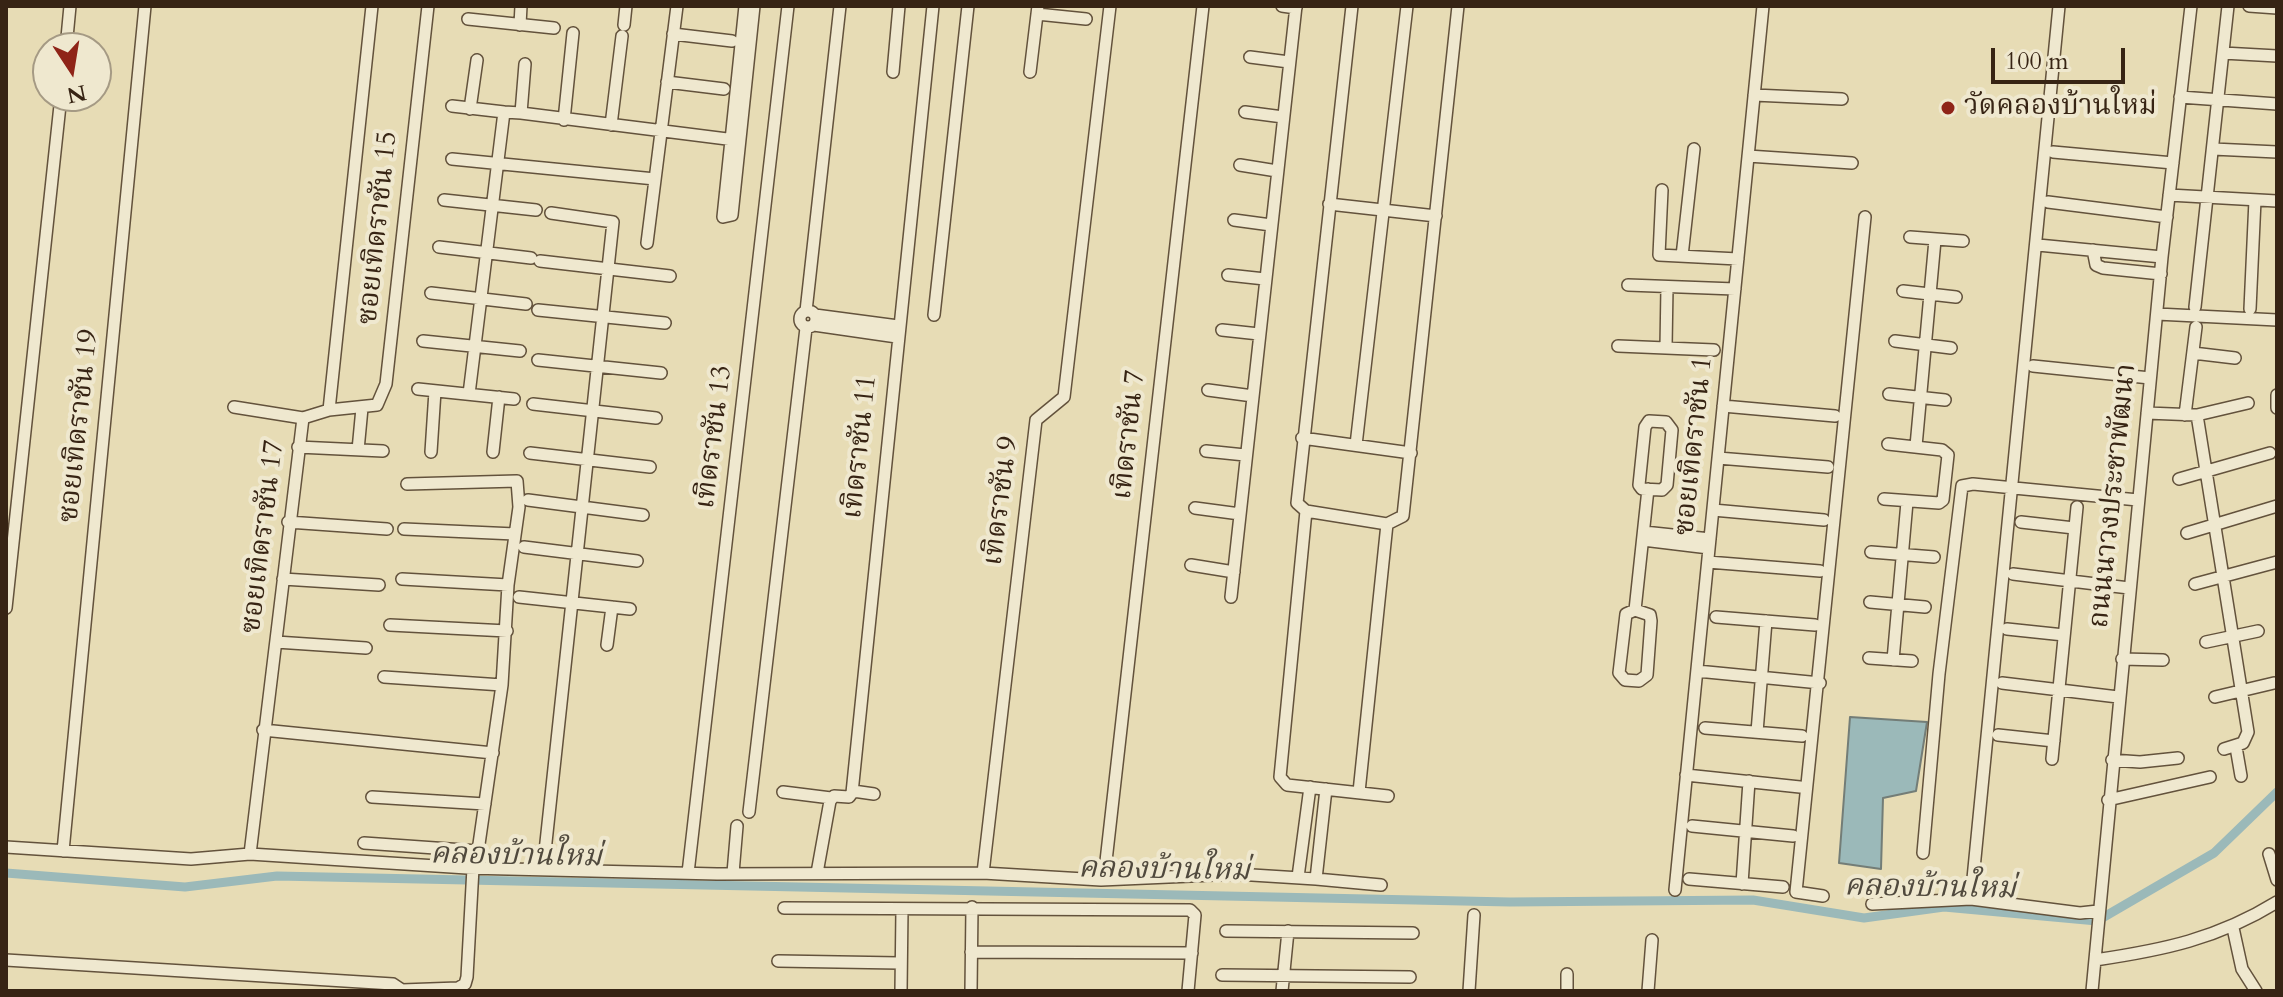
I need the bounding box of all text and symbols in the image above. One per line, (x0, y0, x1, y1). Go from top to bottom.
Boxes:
north arrow (32, 32, 112, 112)
scale bar (1995, 32, 2129, 82)
text: 100 m (2005, 45, 2069, 78)
text: N (64, 77, 89, 110)
place label: วัดคลองบ้านใหม่ (1964, 91, 2157, 125)
marker: วัดคลองบ้านใหม่ (1939, 99, 1957, 117)
street label: ซอยเทิดราชัน 15 (352, 130, 406, 326)
street label: ซอยเทิดราชัน 19 (53, 328, 107, 524)
street label: ซอยเทิดราชัน 1 (1669, 355, 1721, 537)
street label: ถนนนาวงประชาพัฒนา (2083, 362, 2145, 630)
street label: เทิดราชัน 13 (690, 363, 740, 511)
street label: เทิดราชัน 7 (1107, 369, 1153, 501)
street label: เทิดราชัน 11 (837, 373, 885, 521)
street label: เทิดราชัน 9 (977, 434, 1027, 568)
street label: ซอยเทิดราชัน 17 (235, 439, 293, 635)
water label: คลองบ้านใหม่ (430, 838, 602, 876)
water label: คลองบ้านใหม่ (1078, 852, 1250, 890)
water label: คลองบ้านใหม่ (1844, 870, 2016, 908)

